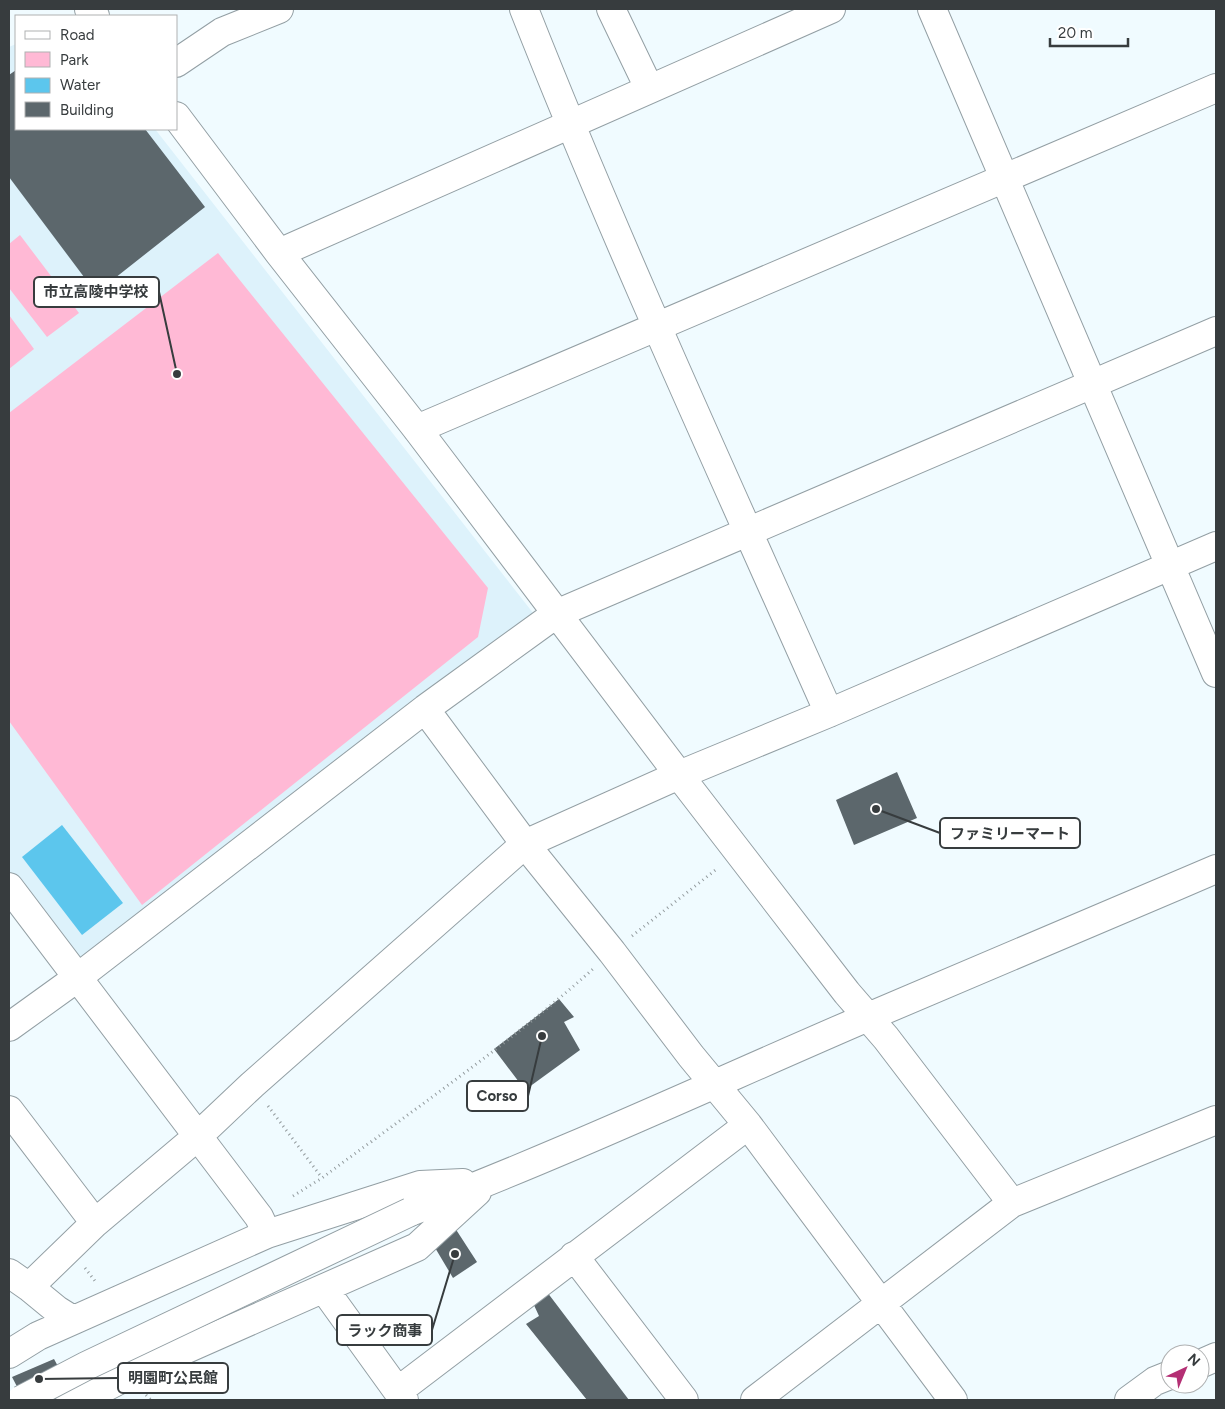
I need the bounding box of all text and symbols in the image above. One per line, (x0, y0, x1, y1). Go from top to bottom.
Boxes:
legend (15, 15, 178, 130)
scale bar (1050, 15, 1128, 47)
text: 20 m (1058, 24, 1092, 42)
text: Road (60, 26, 95, 44)
text: Park (60, 51, 89, 69)
text: Water (60, 76, 100, 94)
text: Building (60, 101, 114, 119)
callout: 市立高陵中学校 (34, 277, 159, 307)
text: 市立高陵中学校 (43, 283, 149, 301)
callout: ファミリーマート (940, 818, 1080, 848)
text: ファミリーマート (950, 825, 1070, 843)
callout: Corso (467, 1081, 528, 1111)
text: Corso (477, 1087, 518, 1105)
callout: ラック商事 (337, 1315, 432, 1345)
text: ラック商事 (347, 1322, 423, 1340)
north arrow (1160, 1344, 1210, 1394)
text: N (1184, 1350, 1203, 1370)
callout: 明園町公民館 (118, 1363, 228, 1393)
text: 明園町公民館 (128, 1369, 218, 1387)

